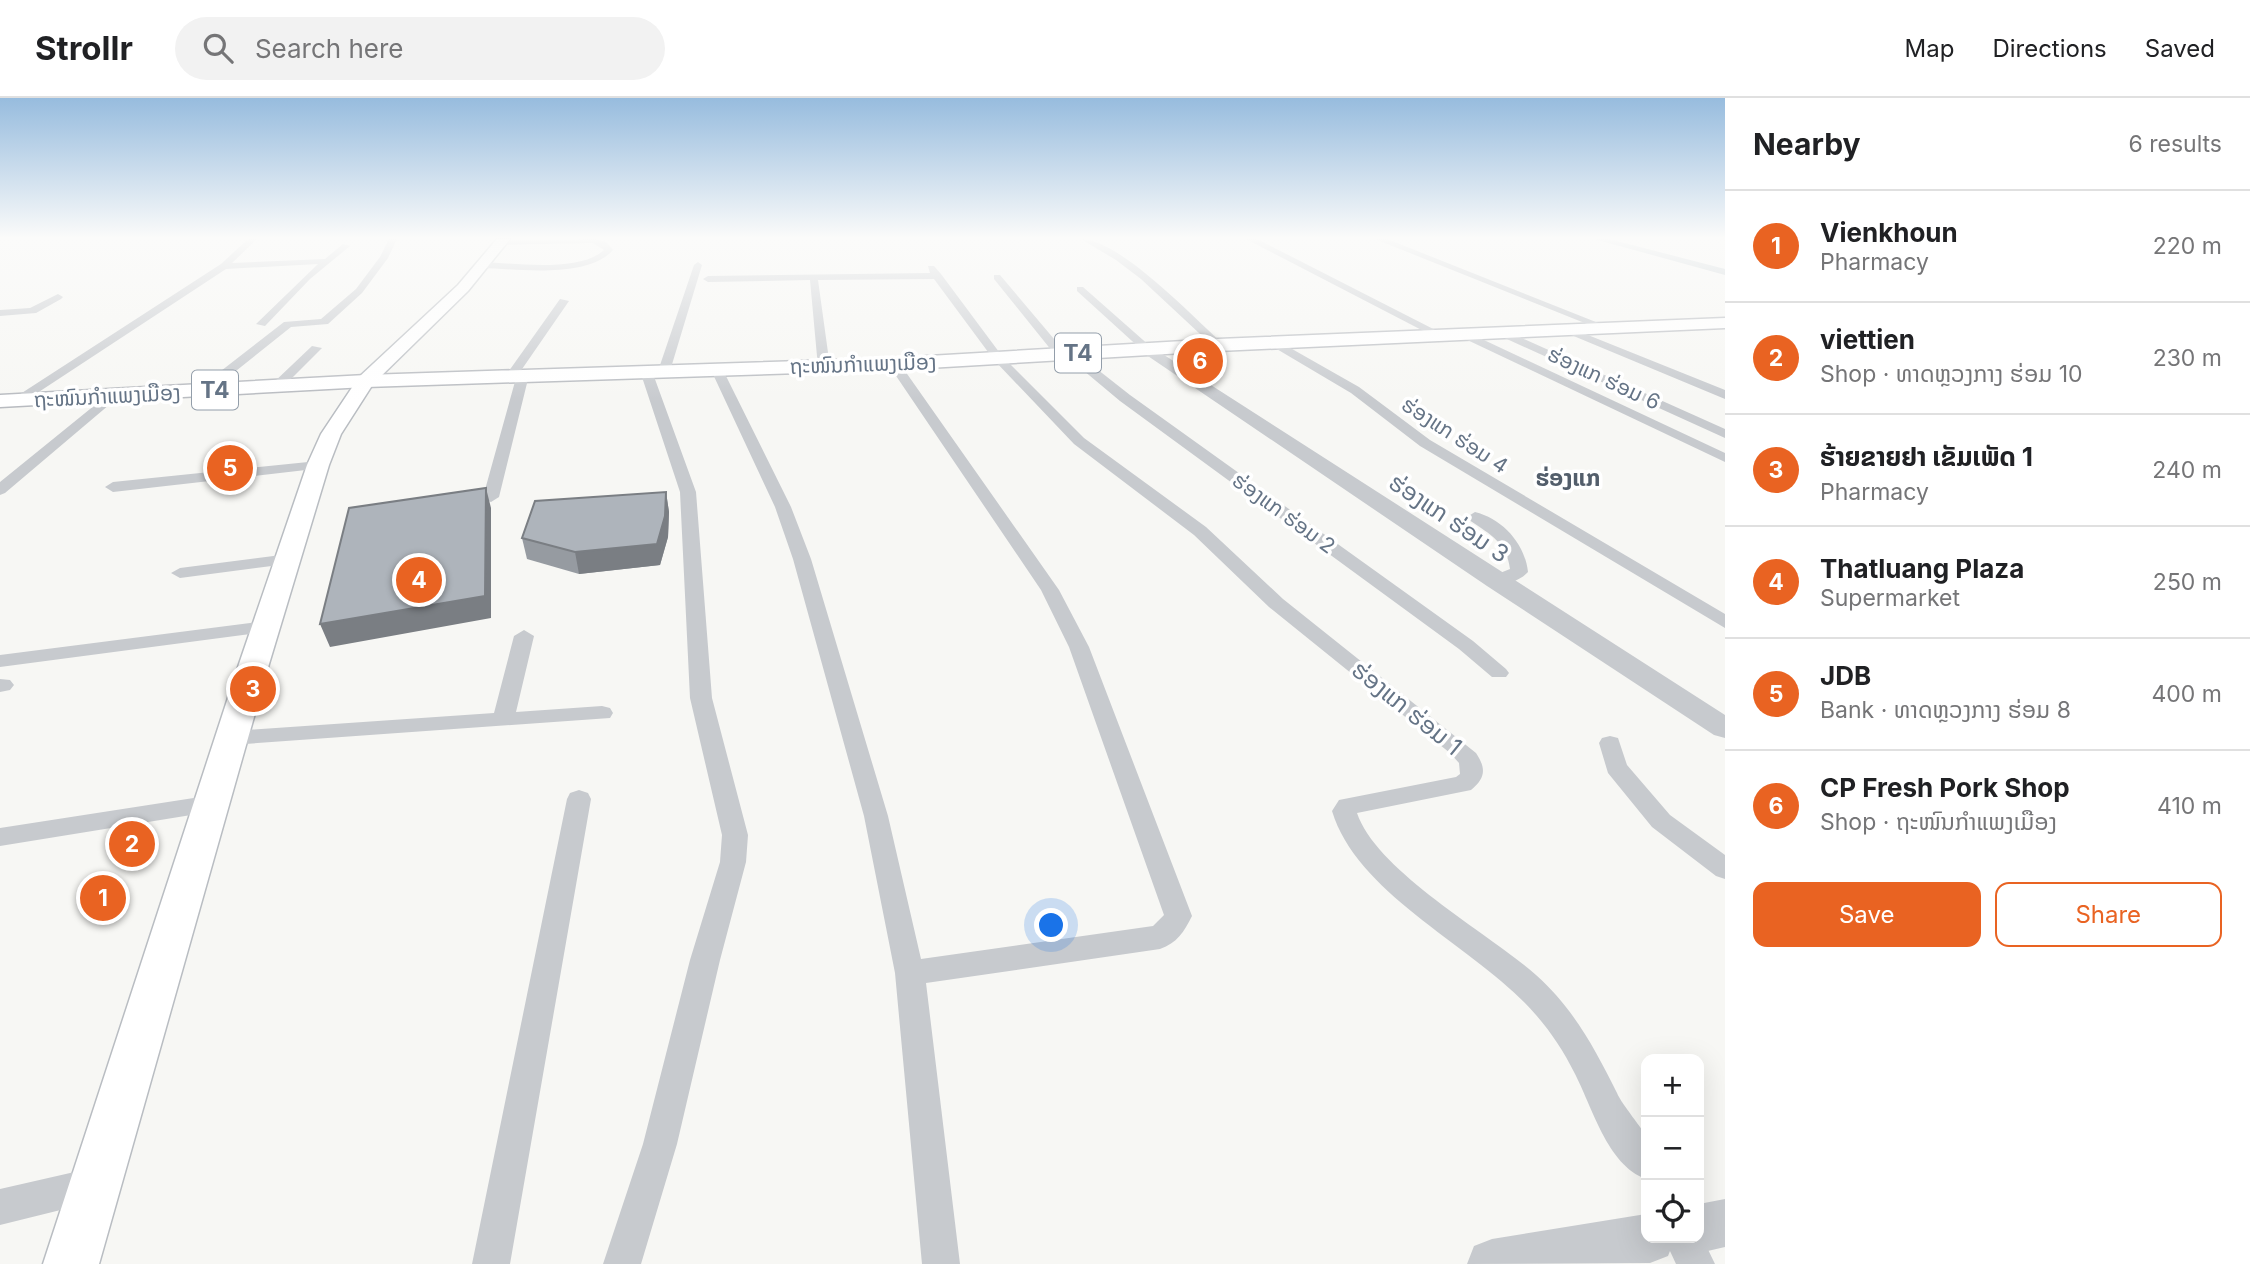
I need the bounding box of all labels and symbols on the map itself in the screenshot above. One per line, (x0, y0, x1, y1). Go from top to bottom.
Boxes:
road number: T4 (1055, 334, 1101, 372)
pin: 6 (1177, 335, 1223, 387)
street label: ຮ່ອງແກ ຮ່ອມ 6 (1544, 341, 1664, 415)
street label: ຖະໜົນກຳແພງເມືອງ (789, 349, 937, 379)
road number: T4 (192, 370, 238, 410)
street label: ຖະໜົນກຳແພງເມືອງ (33, 380, 181, 412)
street label: ຮ່ອງແກ ຮ່ອມ 4 (1397, 391, 1513, 479)
pin: 5 (207, 442, 253, 494)
district label: ຮ່ອງແກ (1536, 464, 1600, 492)
street label: ຮ່ອງແກ ຮ່ອມ 2 (1228, 467, 1340, 559)
street label: ຮ່ອງແກ ຮ່ອມ 3 (1384, 467, 1514, 569)
pin: 4 (396, 554, 442, 606)
street label: ຮ່ອງແກ ຮ່ອມ 1 (1346, 655, 1468, 761)
pin: 3 (230, 663, 276, 715)
pin: 2 (109, 818, 155, 870)
pin: 1 (80, 872, 126, 924)
your location (1034, 908, 1068, 942)

